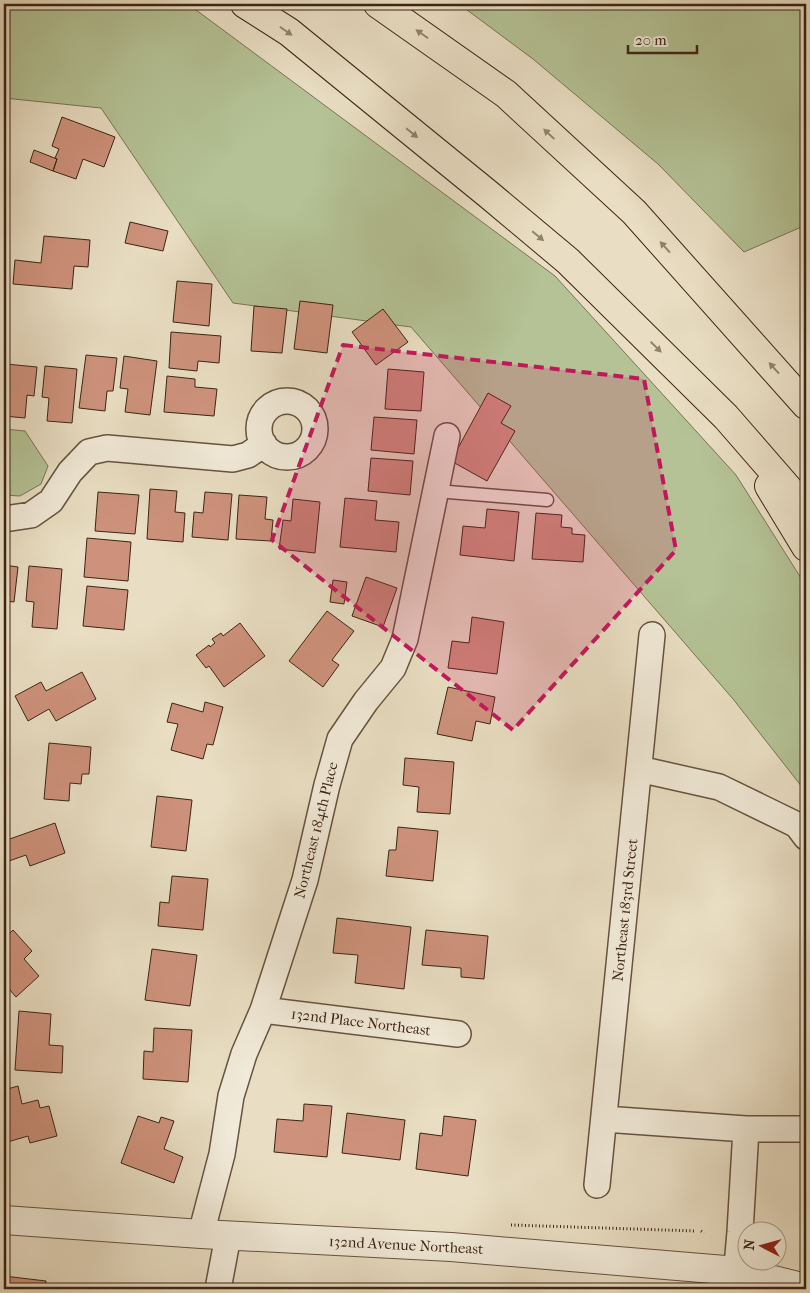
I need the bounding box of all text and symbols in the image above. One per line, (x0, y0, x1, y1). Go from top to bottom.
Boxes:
scale bar (628, 22, 696, 54)
one-way arrow (279, 26, 292, 36)
one-way arrow (415, 29, 429, 39)
text: 20 m (635, 31, 667, 49)
one-way arrow (405, 127, 418, 138)
one-way arrow (544, 128, 556, 140)
one-way arrow (531, 230, 544, 241)
one-way arrow (660, 241, 671, 254)
one-way arrow (649, 341, 661, 353)
one-way arrow (768, 363, 780, 375)
street label: Northeast 184th Place (290, 759, 342, 900)
street label: Northeast 183rd Street (609, 837, 642, 982)
street label: 132nd Place Northeast (290, 1004, 433, 1040)
north arrow (738, 1220, 788, 1270)
street label: 132nd Avenue Northeast (328, 1232, 484, 1258)
text: N (741, 1238, 759, 1251)

